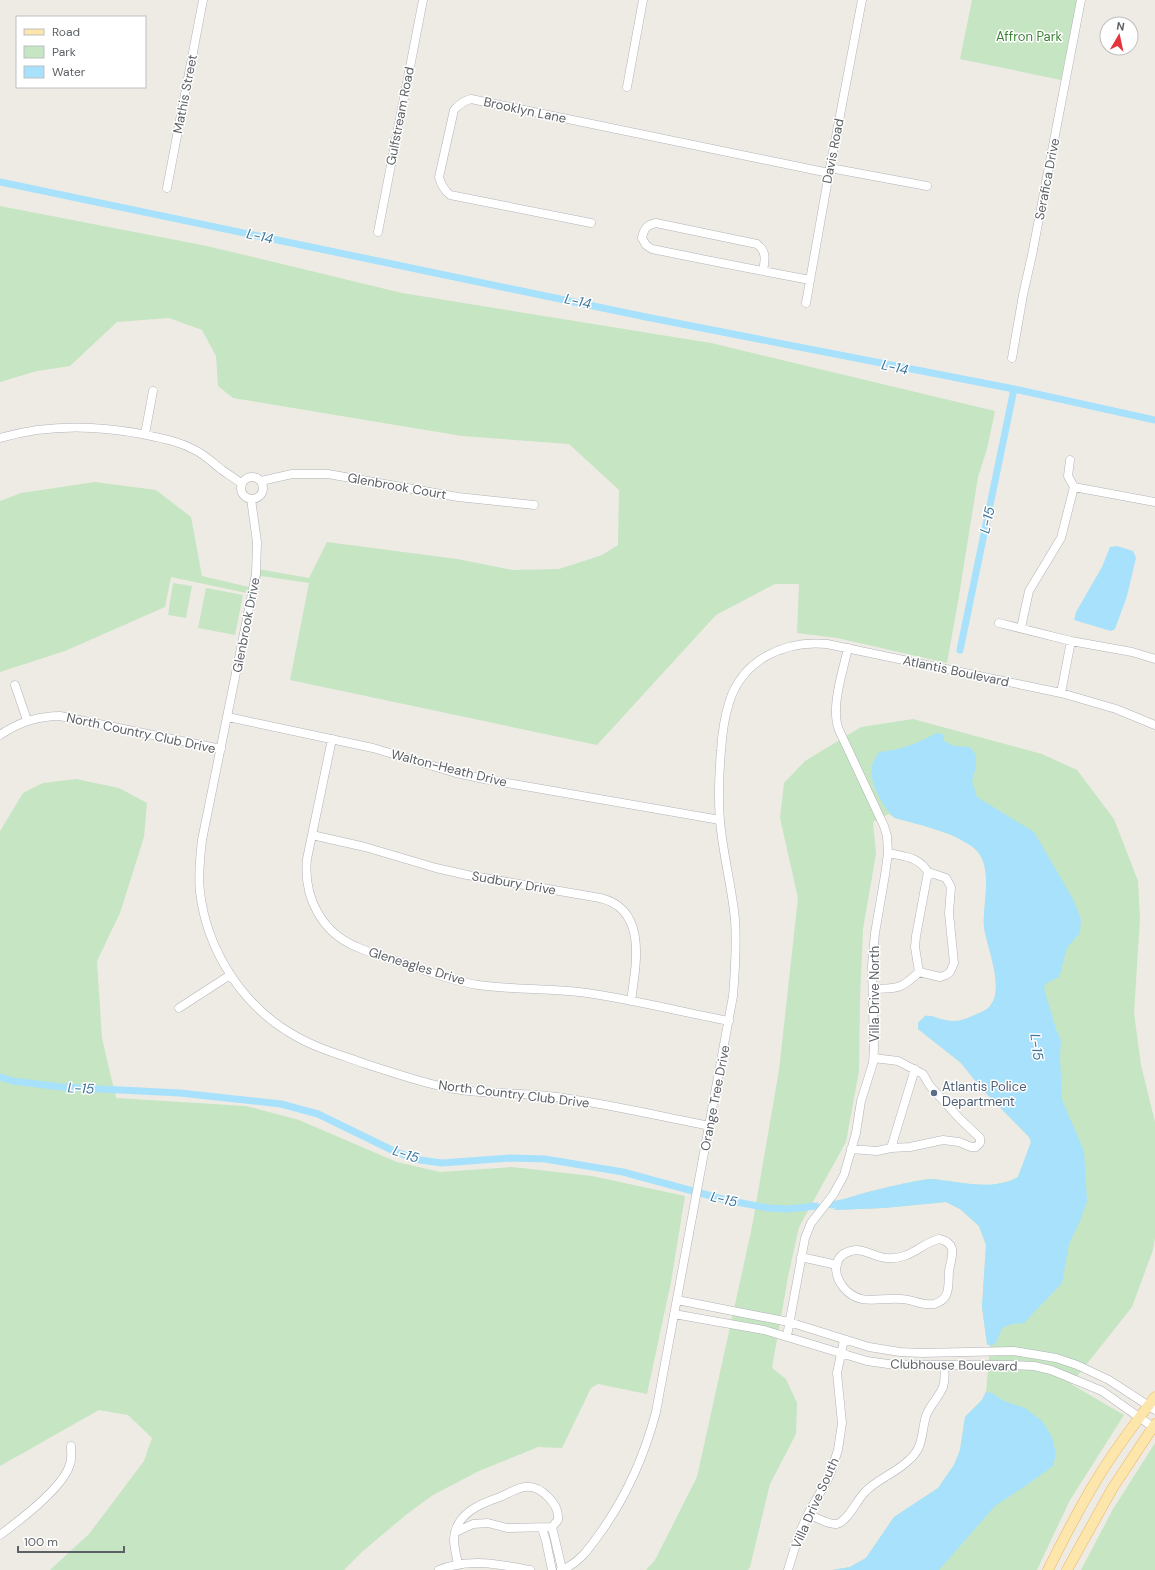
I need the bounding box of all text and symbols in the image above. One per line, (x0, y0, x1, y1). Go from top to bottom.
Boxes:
legend (16, 16, 146, 88)
north arrow (1099, 16, 1139, 56)
text: N (1116, 19, 1126, 34)
text: Road (52, 24, 80, 40)
park label: Affron Park (996, 28, 1063, 45)
text: Park (52, 44, 76, 60)
street label: Mathis Street (169, 53, 201, 135)
text: Water (52, 64, 86, 80)
street label: Gulfstream Road (382, 65, 418, 167)
street label: Brooklyn Lane (482, 93, 568, 127)
street label: Davis Road (818, 117, 848, 185)
street label: Serafica Drive (1031, 137, 1063, 221)
water label: L-14 (245, 224, 275, 248)
water label: L-14 (563, 289, 593, 313)
water label: L-14 (880, 355, 910, 379)
street label: Glenbrook Court (346, 469, 448, 503)
water label: L-15 (975, 505, 999, 535)
street label: Glenbrook Drive (228, 576, 264, 674)
street label: Atlantis Boulevard (901, 651, 1011, 691)
street label: North Country Club Drive (65, 709, 217, 757)
street label: Walton-Heath Drive (389, 745, 509, 791)
street label: Sudbury Drive (471, 867, 557, 899)
street label: Gleneagles Drive (367, 943, 467, 989)
street label: Villa Drive North (866, 946, 883, 1042)
water label: L-15 (1026, 1032, 1048, 1062)
street label: Orange Tree Drive (696, 1044, 734, 1152)
street label: North Country Club Drive (437, 1076, 591, 1112)
water label: L-15 (67, 1078, 95, 1098)
place label: Atlantis Police Department (942, 1078, 1027, 1110)
marker: Atlantis Police Department (929, 1088, 939, 1098)
water label: L-15 (390, 1141, 422, 1167)
water label: L-15 (709, 1187, 740, 1211)
street label: Clubhouse Boulevard (890, 1355, 1018, 1375)
street label: Villa Drive South (787, 1455, 843, 1551)
scale bar (18, 1528, 124, 1554)
text: 100 m (24, 1534, 58, 1550)

